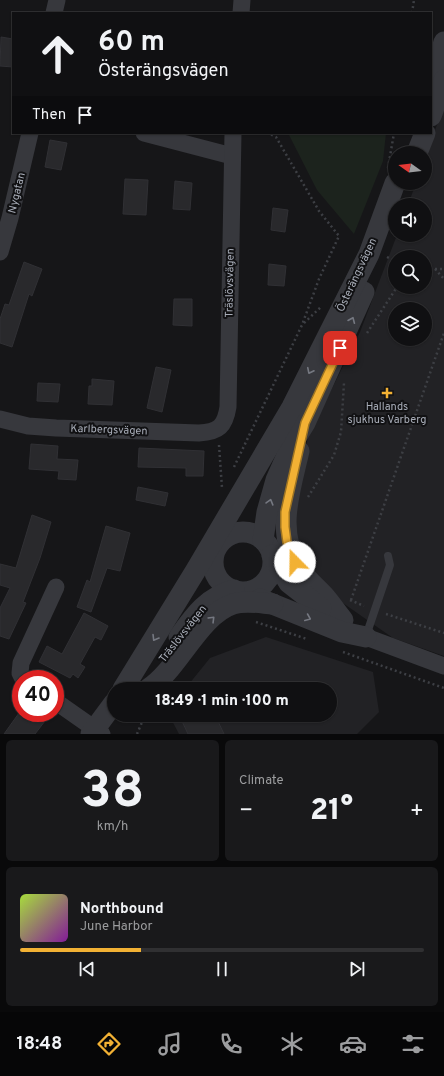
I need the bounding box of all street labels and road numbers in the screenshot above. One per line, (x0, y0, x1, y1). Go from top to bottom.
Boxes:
street label: Nygatan (5, 171, 29, 215)
street label: Österängsvägen (333, 235, 380, 314)
street label: Träslövsvägen (222, 248, 238, 318)
street label: Karlbergsvägen (70, 422, 148, 438)
street label: Träslövsvägen (156, 602, 210, 666)

